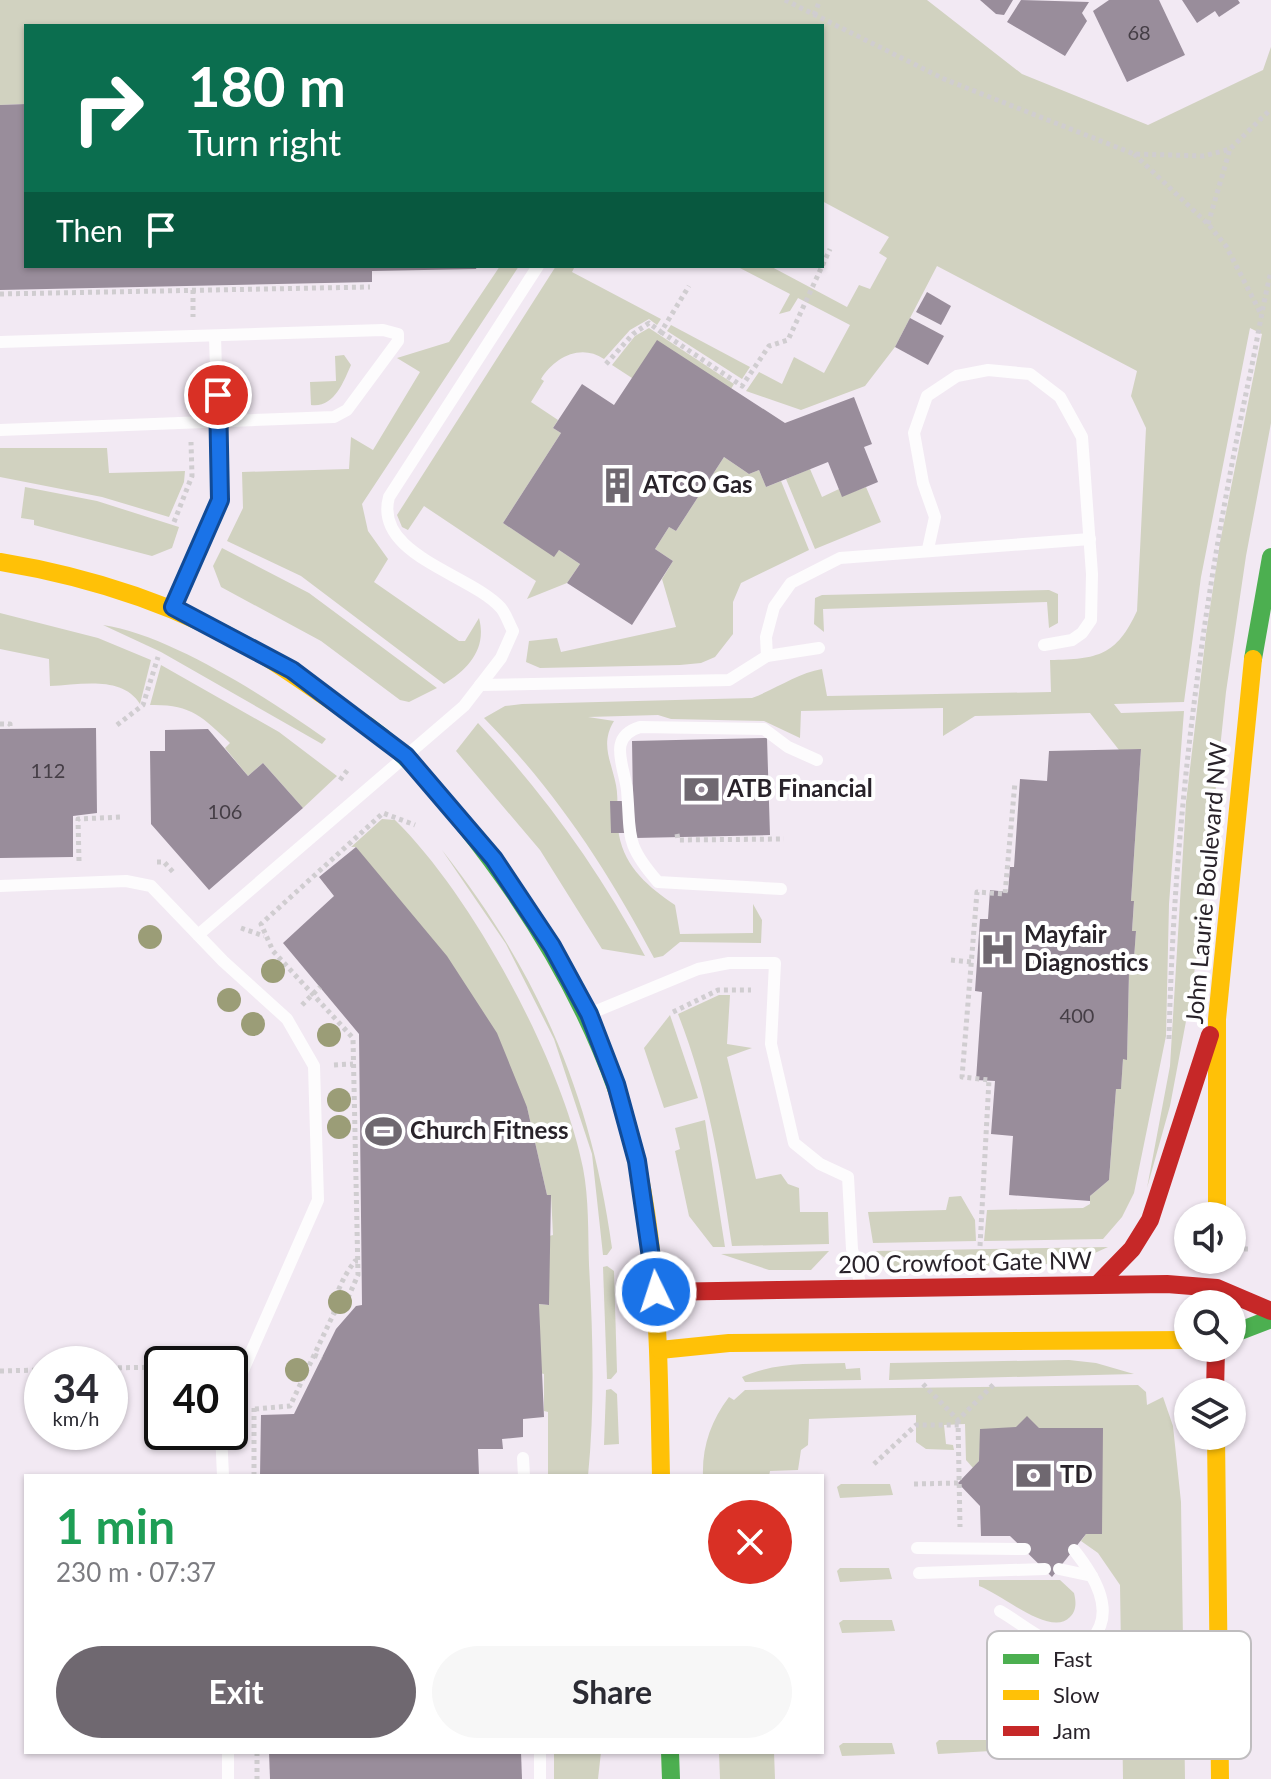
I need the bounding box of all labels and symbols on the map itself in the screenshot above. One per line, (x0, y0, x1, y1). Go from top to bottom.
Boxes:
house number: 68 (1127, 20, 1151, 44)
pin (184, 361, 252, 429)
building icon: ATCO Gas (598, 466, 636, 504)
place label: ATCO Gas (642, 469, 753, 498)
street label: John Laurie Boulevard NW (1179, 741, 1232, 1025)
house number: 112 (31, 758, 65, 782)
bank icon: ATB Financial (682, 770, 720, 808)
place label: ATB Financial (726, 773, 873, 802)
house number: 106 (208, 799, 242, 823)
place label: Mayfair Diagnostics (1024, 919, 1148, 976)
hospital icon: Mayfair Diagnostics (979, 930, 1017, 968)
house number: 400 (1060, 1003, 1094, 1027)
sports icon: Church Fitness (365, 1112, 403, 1150)
place label: Church Fitness (410, 1115, 569, 1144)
street label: 200 Crowfoot Gate NW (838, 1245, 1092, 1278)
position arrow (614, 1250, 698, 1334)
speed limit sign: 40 (144, 1346, 248, 1450)
bank icon: TD (1015, 1456, 1053, 1494)
place label: TD (1060, 1459, 1093, 1488)
legend (987, 1631, 1251, 1759)
text: Fast (1053, 1645, 1092, 1672)
text: Slow (1053, 1681, 1100, 1708)
text: Jam (1053, 1717, 1091, 1744)

